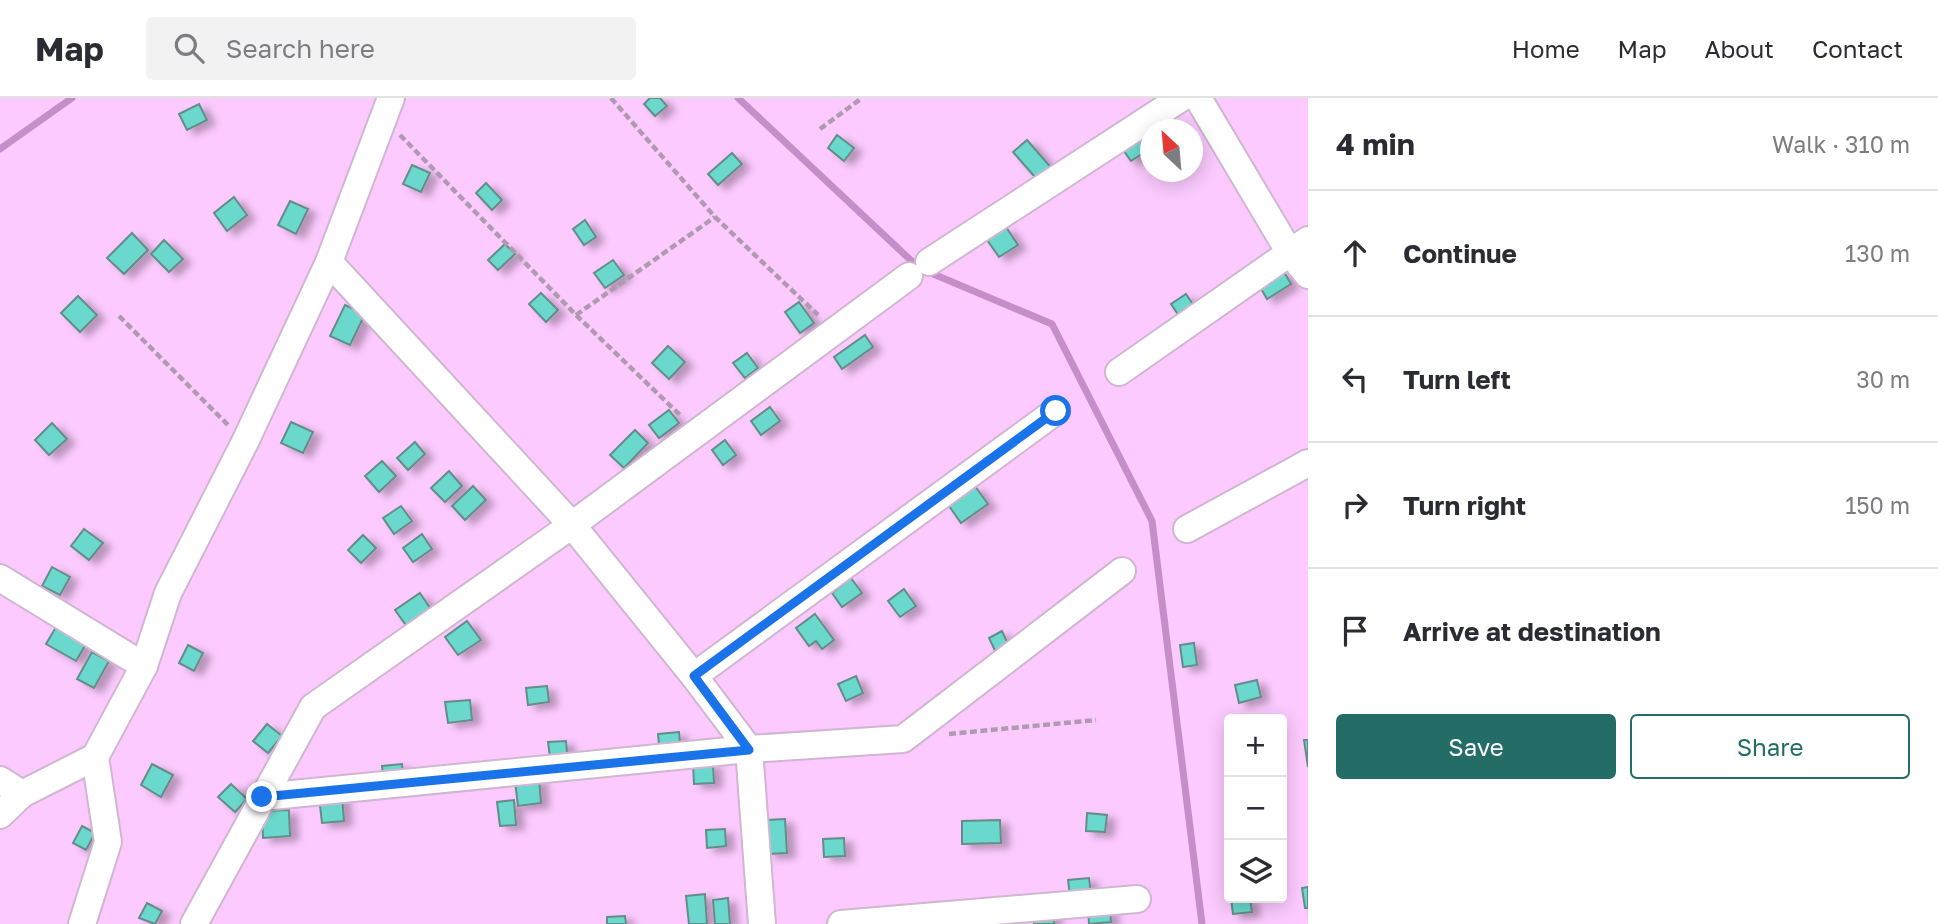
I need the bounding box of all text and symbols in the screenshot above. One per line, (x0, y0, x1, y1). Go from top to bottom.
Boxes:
search box (146, 17, 636, 80)
text: Map (35, 29, 104, 68)
icon: search (170, 29, 208, 67)
text: Search here (226, 33, 375, 64)
text: Home (1512, 34, 1580, 63)
text: Map (1618, 34, 1667, 63)
text: About (1705, 34, 1774, 63)
text: Contact (1812, 34, 1903, 63)
north arrow (1140, 119, 1203, 182)
text: 4 min (1336, 126, 1415, 162)
text: Walk · 310 m (1772, 130, 1910, 158)
icon: ahead (1336, 234, 1374, 272)
text: Continue (1403, 238, 1517, 269)
text: 130 m (1845, 239, 1910, 267)
icon: left (1336, 360, 1374, 398)
text: Turn left (1403, 364, 1511, 395)
text: 30 m (1856, 365, 1910, 393)
route start (1040, 395, 1071, 426)
icon: right (1336, 486, 1374, 524)
text: Turn right (1403, 490, 1526, 521)
text: 150 m (1845, 491, 1910, 519)
icon: arrive (1336, 612, 1374, 650)
text: Arrive at destination (1403, 616, 1661, 647)
map controls (1224, 714, 1287, 903)
button: + (1224, 714, 1287, 777)
button: Save (1336, 714, 1616, 779)
button: Share (1630, 714, 1910, 779)
button: − (1224, 777, 1287, 840)
route end (246, 781, 277, 812)
button: layers (1224, 840, 1287, 903)

